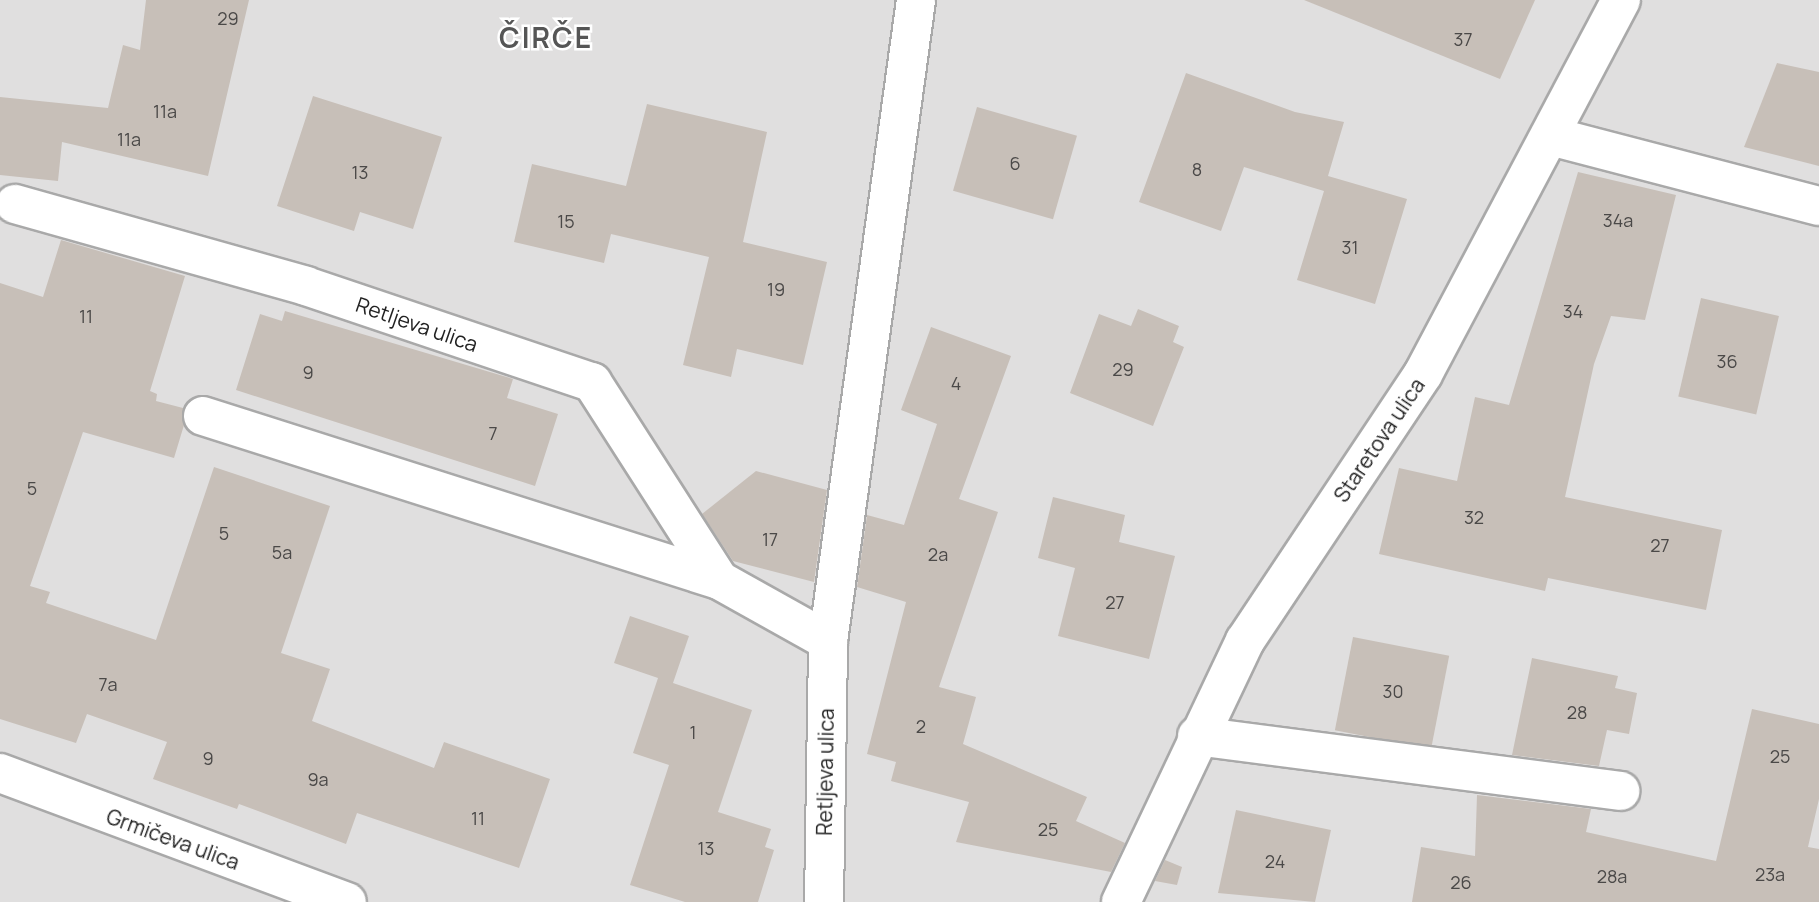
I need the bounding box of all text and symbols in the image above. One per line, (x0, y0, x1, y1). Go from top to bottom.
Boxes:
house number: 29 (217, 7, 239, 29)
district label: ČIRČE (500, 20, 592, 54)
house number: 37 (1454, 28, 1472, 50)
house number: 11a (153, 100, 177, 122)
house number: 11a (117, 128, 141, 150)
house number: 6 (1009, 152, 1021, 174)
house number: 8 (1192, 158, 1202, 180)
house number: 13 (352, 161, 368, 183)
house number: 34a (1603, 209, 1633, 231)
house number: 15 (557, 210, 575, 232)
house number: 31 (1342, 236, 1358, 258)
house number: 19 (767, 278, 785, 300)
street label: Retljeva ulica (353, 291, 481, 357)
house number: 34 (1563, 300, 1583, 322)
house number: 11 (79, 305, 93, 327)
house number: 36 (1716, 350, 1738, 372)
house number: 29 (1112, 358, 1134, 380)
house number: 9 (302, 361, 314, 383)
house number: 4 (951, 372, 961, 394)
street label: Staretova ulica (1328, 373, 1430, 507)
house number: 7 (488, 422, 498, 444)
house number: 5 (27, 477, 37, 499)
house number: 32 (1464, 506, 1484, 528)
house number: 5 (219, 522, 229, 544)
house number: 17 (762, 528, 778, 550)
house number: 27 (1650, 534, 1670, 556)
house number: 5a (272, 541, 292, 563)
house number: 2a (928, 543, 948, 565)
house number: 27 (1105, 591, 1125, 613)
house number: 7a (98, 673, 118, 695)
house number: 30 (1383, 680, 1403, 702)
house number: 28 (1567, 701, 1587, 723)
street label: Retljeva ulica (811, 708, 839, 836)
house number: 2 (916, 715, 926, 737)
house number: 1 (689, 721, 697, 743)
house number: 25 (1770, 745, 1790, 767)
house number: 9 (202, 747, 214, 769)
house number: 9a (307, 768, 329, 790)
street label: Grmičeva ulica (103, 803, 243, 875)
house number: 11 (471, 807, 485, 829)
house number: 25 (1038, 818, 1058, 840)
house number: 13 (698, 837, 714, 859)
house number: 24 (1265, 850, 1285, 872)
house number: 23a (1755, 863, 1785, 885)
house number: 28a (1597, 865, 1627, 887)
house number: 26 (1450, 871, 1472, 893)

